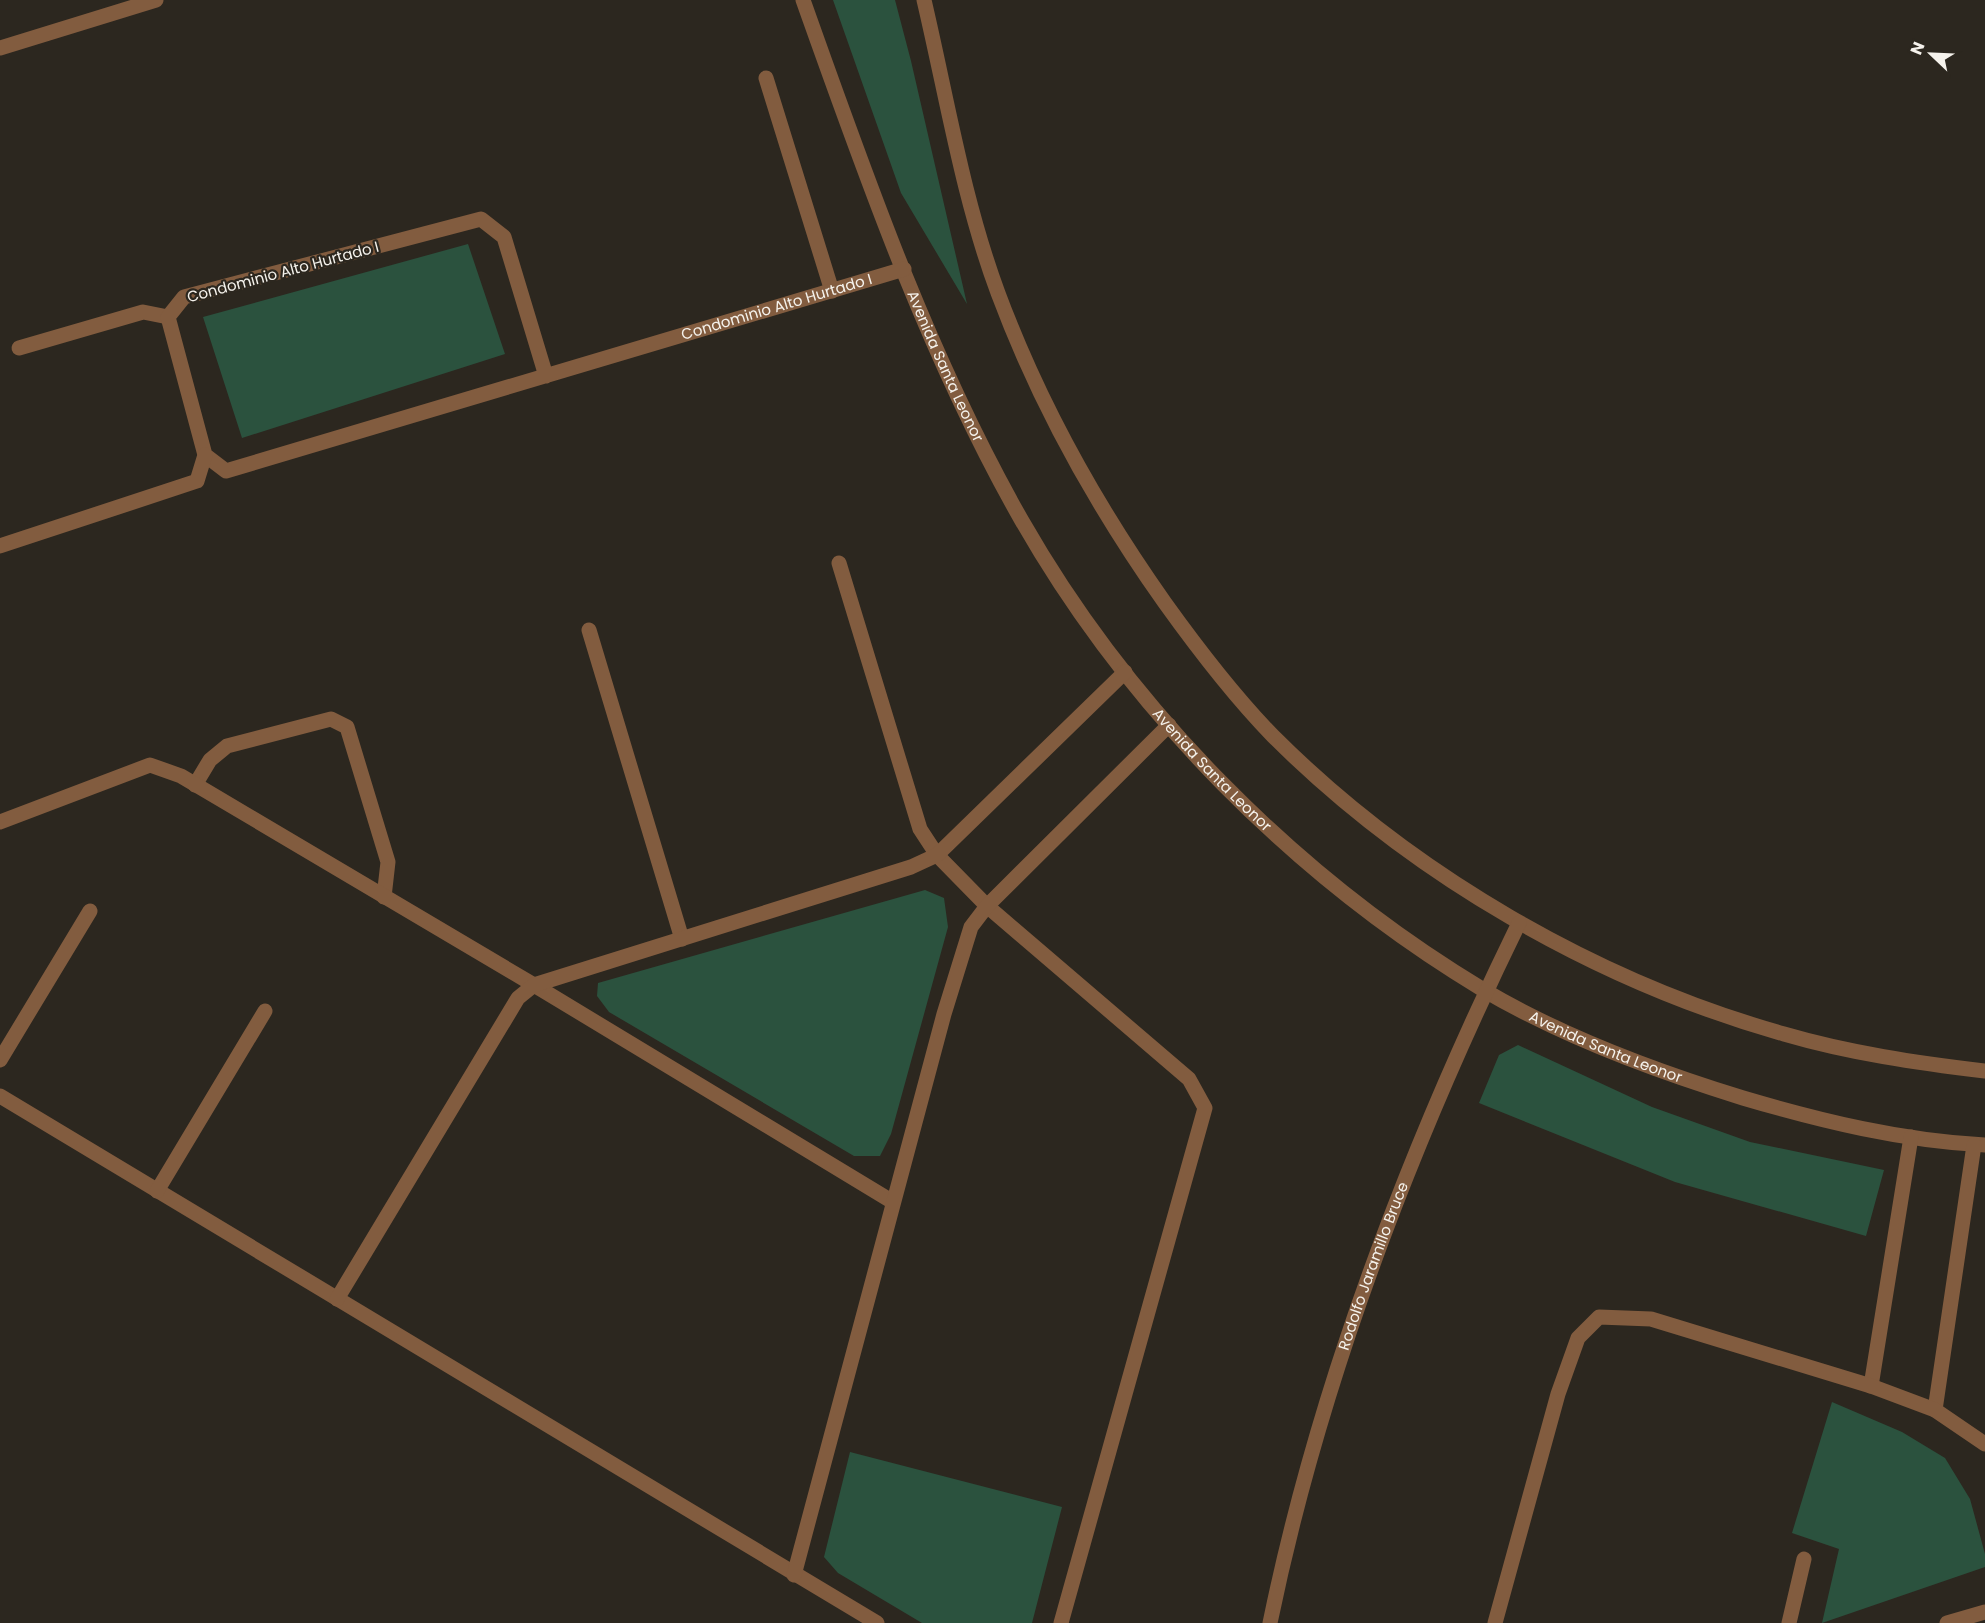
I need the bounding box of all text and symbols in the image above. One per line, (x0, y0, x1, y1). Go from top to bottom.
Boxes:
north arrow (1901, 24, 1961, 84)
text: N (1905, 38, 1931, 58)
street label: Condominio Alto Hurtado I (185, 236, 381, 307)
street label: Condominio Alto Hurtado I (679, 268, 875, 345)
street label: Avenida Santa Leonor (902, 287, 989, 446)
street label: Avenida Santa Leonor (1148, 703, 1277, 836)
street label: Avenida Santa Leonor (1526, 1006, 1686, 1088)
street label: Rodolfo Jaramillo Bruce (1333, 1179, 1413, 1353)

